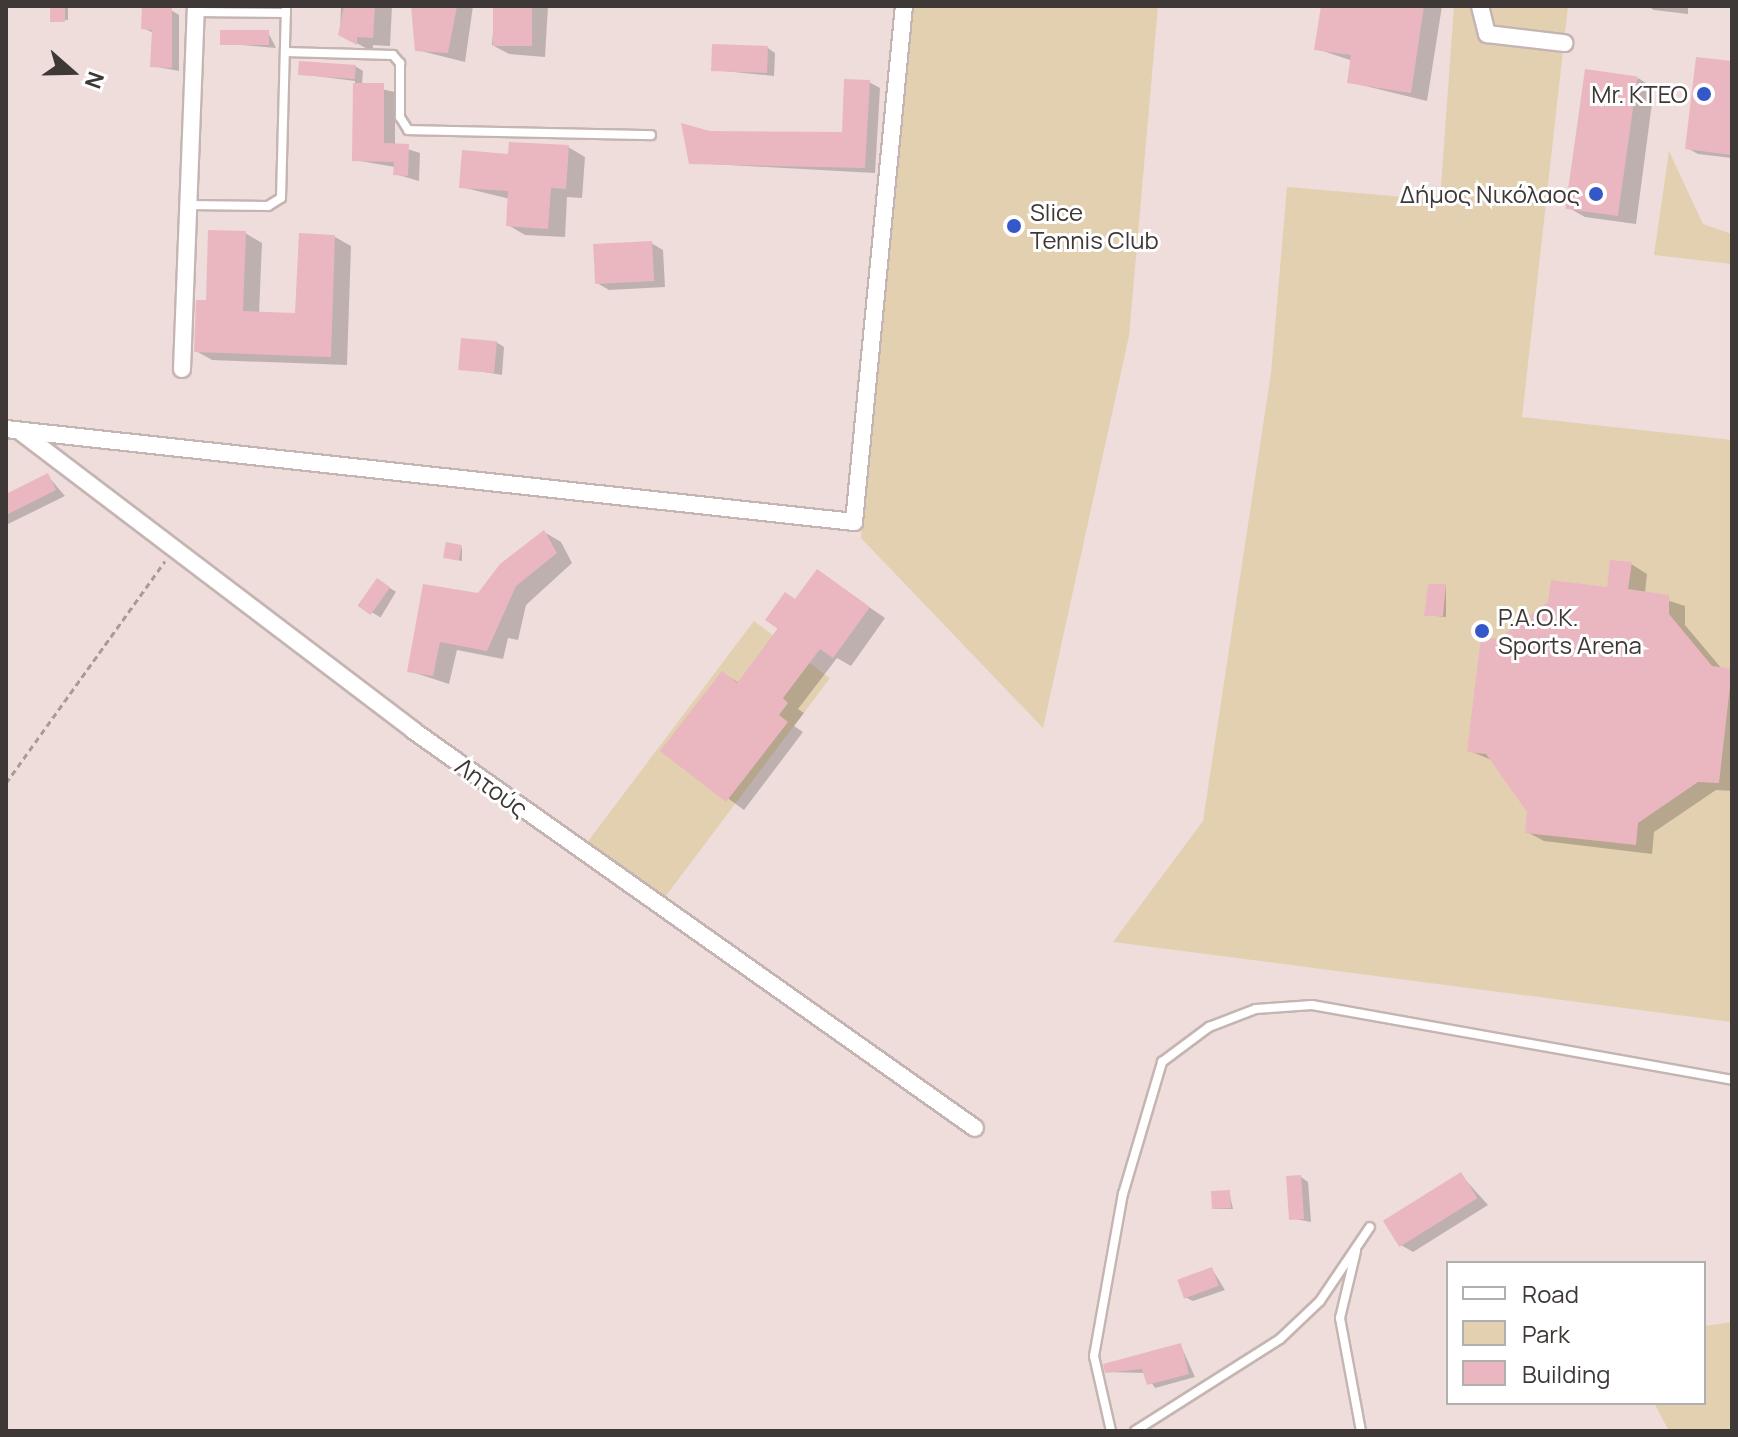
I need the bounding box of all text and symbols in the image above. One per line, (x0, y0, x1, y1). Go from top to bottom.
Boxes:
north arrow (32, 32, 112, 112)
text: N (78, 68, 111, 93)
place label: Mr. KTEO (1591, 80, 1688, 108)
marker: Mr. KTEO (1695, 85, 1713, 103)
place label: Δήμος Νικόλαος (1400, 180, 1580, 208)
marker: Δήμος Νικόλαος (1587, 185, 1605, 203)
place label: Slice Tennis Club (1030, 198, 1159, 254)
marker: Slice Tennis Club (1005, 217, 1023, 235)
place label: P.A.O.K. Sports Arena (1498, 603, 1642, 659)
marker: P.A.O.K. Sports Arena (1473, 622, 1491, 640)
street label: Λητούς (450, 751, 534, 823)
legend (1446, 1261, 1706, 1405)
text: Road (1522, 1277, 1579, 1310)
text: Park (1522, 1317, 1570, 1350)
text: Building (1522, 1357, 1610, 1390)

